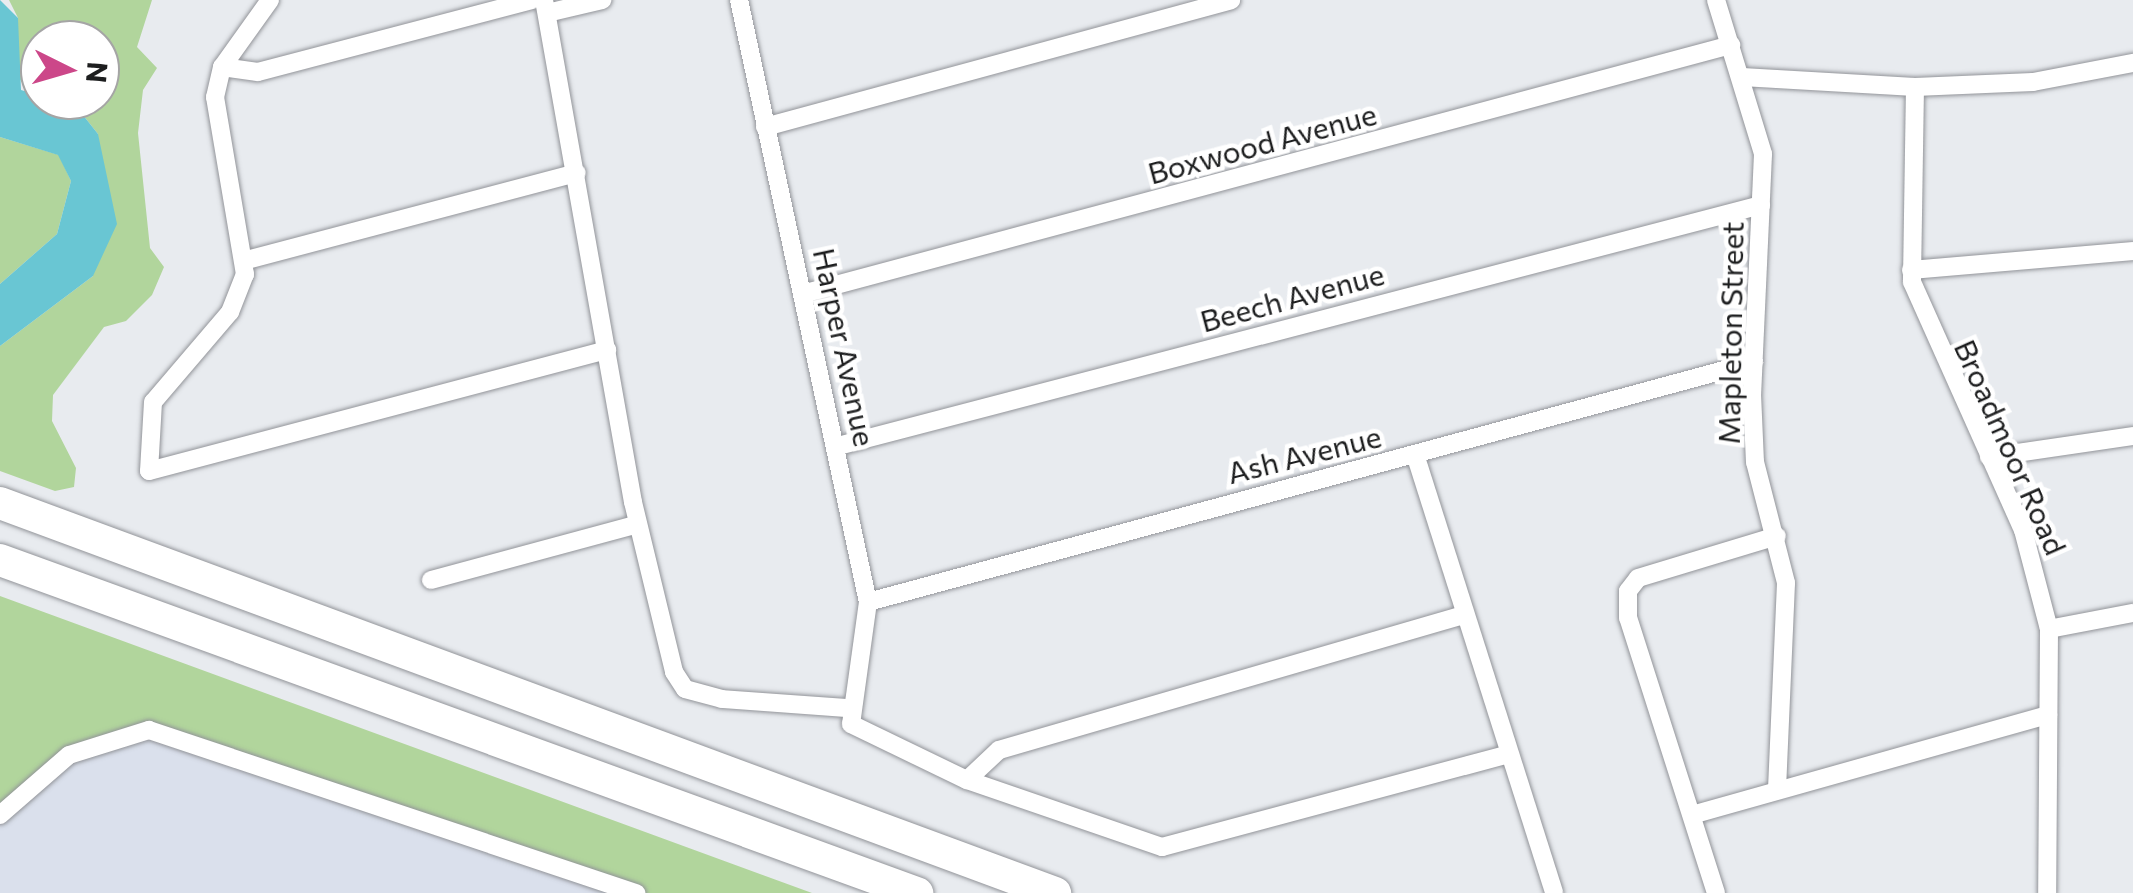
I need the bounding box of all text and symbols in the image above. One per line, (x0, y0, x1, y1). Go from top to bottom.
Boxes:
north arrow (20, 20, 120, 120)
text: N (80, 60, 116, 84)
street label: Boxwood Avenue (1144, 95, 1380, 191)
street label: Mapleton Street (1710, 221, 1750, 445)
street label: Harper Avenue (806, 245, 884, 449)
street label: Beech Avenue (1196, 255, 1388, 339)
street label: Broadmoor Road (1947, 334, 2075, 560)
street label: Ash Avenue (1223, 418, 1385, 490)

